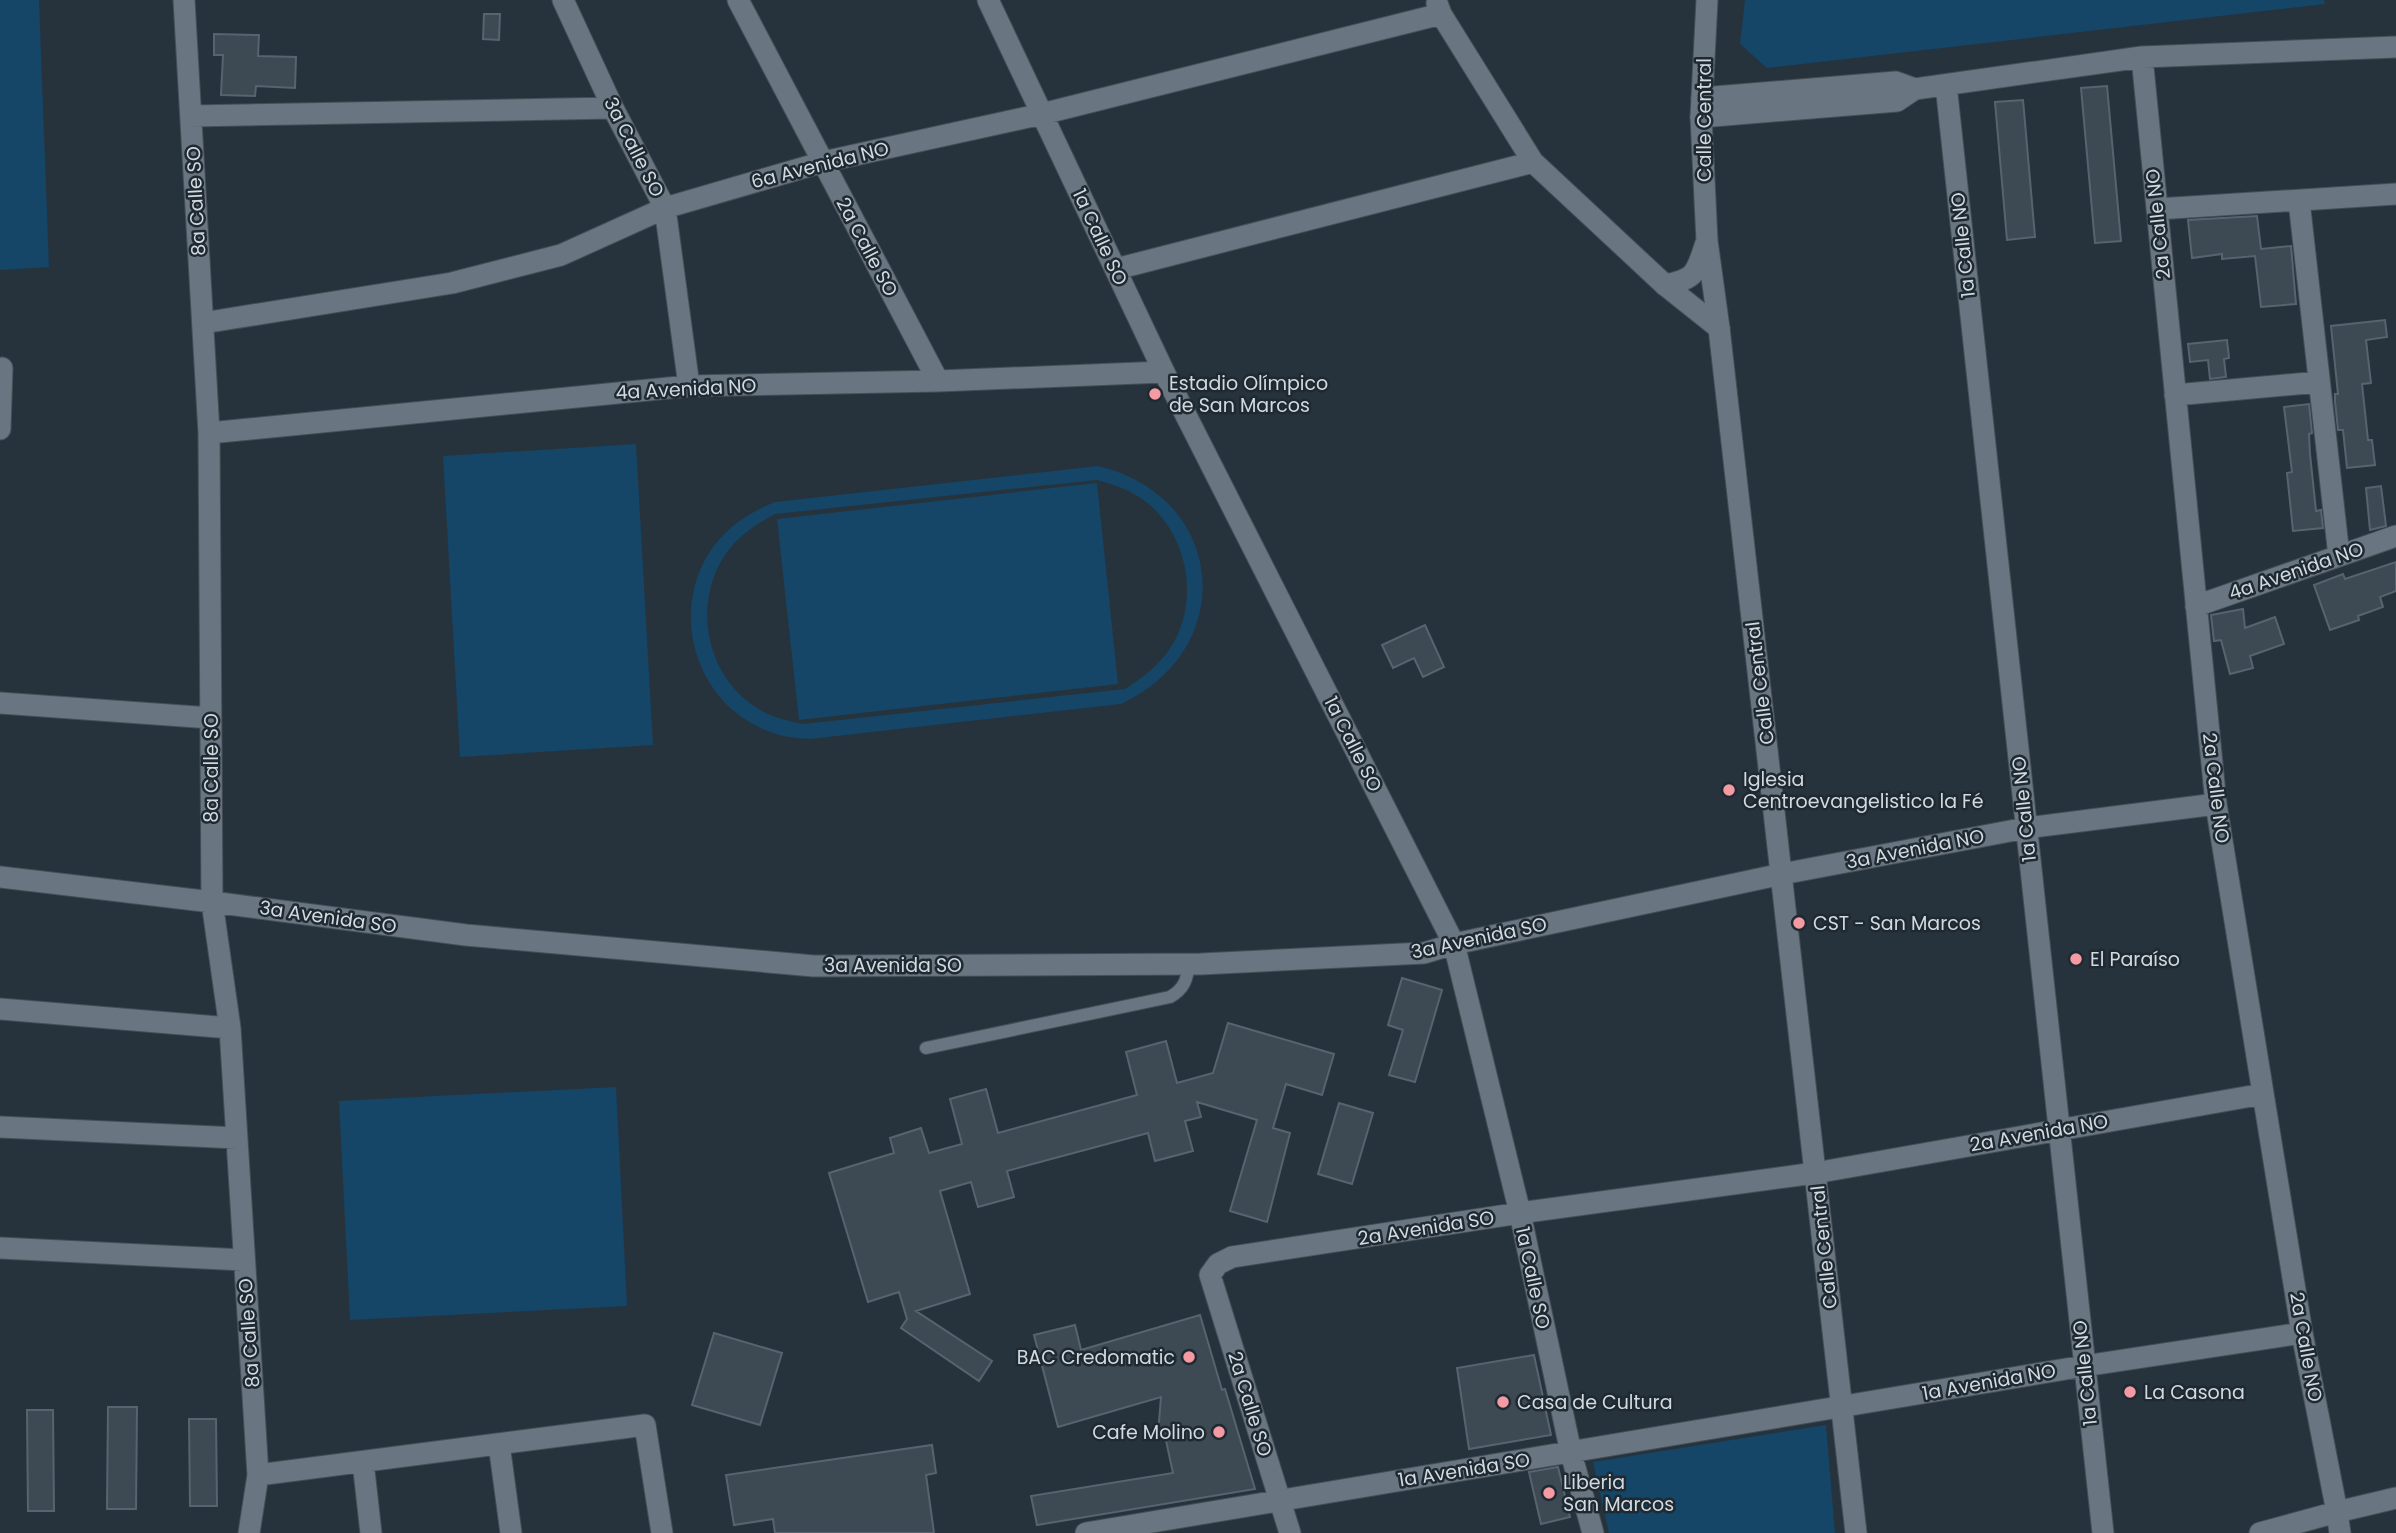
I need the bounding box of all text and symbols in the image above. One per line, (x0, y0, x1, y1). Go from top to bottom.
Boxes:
street label: Calle Central (1691, 58, 1718, 182)
street label: 3a Calle SO (597, 92, 671, 202)
street label: 6a Avenida NO (748, 135, 892, 195)
street label: 8a Calle SO (180, 145, 212, 256)
street label: 2a Calle NO (2139, 167, 2177, 281)
street label: 1a Calle SO (1066, 184, 1134, 290)
street label: 1a Calle NO (1944, 191, 1982, 299)
street label: 2a Calle SO (830, 193, 904, 301)
place label: Estadio Olímpico de San Marcos (1169, 370, 1328, 419)
street label: 4a Avenida NO (615, 372, 757, 406)
marker: Estadio Olímpico de San Marcos (1147, 386, 1163, 402)
street label: 4a Avenida NO (2225, 535, 2367, 607)
street label: Calle Central (1739, 620, 1781, 746)
street label: 1a Calle SO (1317, 692, 1389, 796)
street label: 8a Calle SO (198, 713, 225, 823)
street label: 2a Calle NO (2196, 731, 2236, 845)
street label: 1a Calle NO (2005, 755, 2043, 863)
place label: Iglesia Centroevangelistico la Fé (1743, 766, 1983, 815)
marker: Iglesia Centroevangelistico la Fé (1721, 782, 1737, 798)
street label: 3a Avenida NO (1844, 822, 1986, 876)
street label: 3a Avenida SO (258, 894, 398, 940)
street label: 3a Avenida SO (1409, 910, 1549, 966)
place label: CST - San Marcos (1813, 910, 1981, 937)
marker: CST - San Marcos (1791, 915, 1807, 931)
place label: El Paraíso (2090, 946, 2180, 973)
marker: El Paraíso (2068, 951, 2084, 967)
street label: 3a Avenida SO (824, 952, 962, 979)
street label: 2a Avenida NO (1968, 1108, 2110, 1158)
street label: Calle Central (1804, 1184, 1844, 1310)
street label: 2a Avenida SO (1356, 1204, 1496, 1252)
street label: 1a Calle SO (1509, 1224, 1557, 1332)
street label: 8a Calle SO (232, 1277, 266, 1389)
street label: 2a Calle NO (2283, 1290, 2329, 1404)
street label: 1a Calle NO (2066, 1319, 2104, 1427)
place label: BAC Credomatic (1017, 1344, 1175, 1371)
street label: 2a Calle SO (1221, 1348, 1279, 1460)
marker: BAC Credomatic (1181, 1349, 1197, 1365)
street label: 1a Avenida NO (1920, 1357, 2058, 1407)
place label: La Casona (2144, 1379, 2245, 1406)
marker: La Casona (2122, 1384, 2138, 1400)
place label: Casa de Cultura (1517, 1389, 1673, 1416)
marker: Casa de Cultura (1495, 1394, 1511, 1410)
place label: Cafe Molino (1092, 1419, 1205, 1446)
marker: Cafe Molino (1211, 1424, 1227, 1440)
street label: 1a Avenida SO (1396, 1446, 1532, 1494)
place label: Liberia San Marcos (1563, 1469, 1674, 1518)
marker: Liberia San Marcos (1541, 1485, 1557, 1501)

